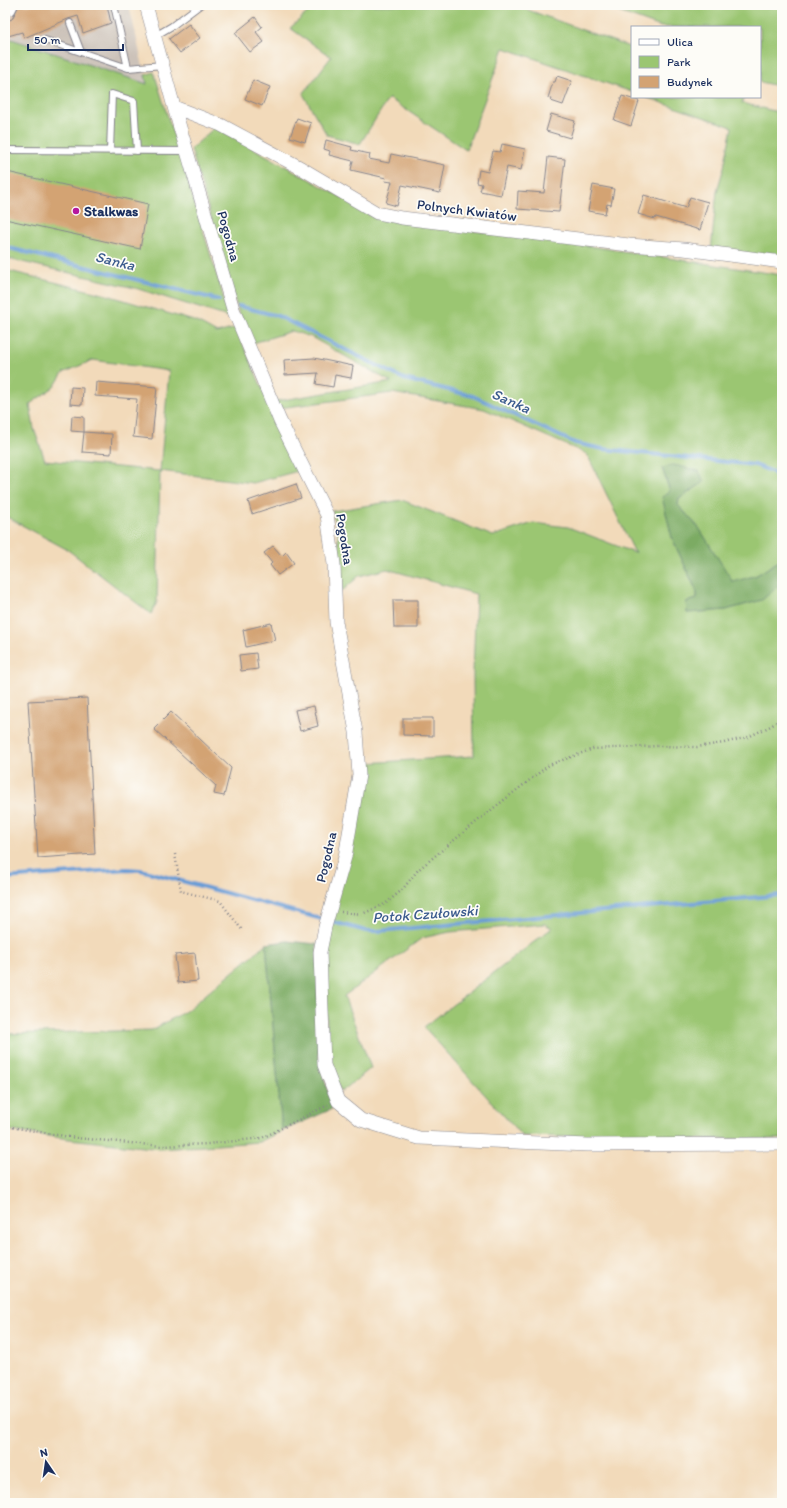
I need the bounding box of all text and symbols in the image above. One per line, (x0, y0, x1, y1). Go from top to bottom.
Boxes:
scale bar (28, 26, 123, 52)
legend (631, 26, 761, 98)
text: 50 m (34, 33, 60, 47)
text: Ulica (667, 35, 693, 49)
text: Park (667, 55, 691, 69)
text: Budynek (667, 75, 713, 89)
street label: Polnych Kwiatów (416, 196, 518, 225)
place label: Stalkwas (84, 203, 138, 220)
marker: Stalkwas (71, 206, 81, 216)
street label: Pogodna (213, 209, 244, 264)
water label: Sanka (94, 247, 137, 275)
water label: Sanka (489, 385, 533, 418)
street label: Pogodna (332, 512, 357, 567)
street label: Pogodna (312, 829, 341, 884)
water label: Potok Czułowski (372, 901, 480, 927)
north arrow (26, 1442, 66, 1482)
text: N (39, 1446, 49, 1460)

